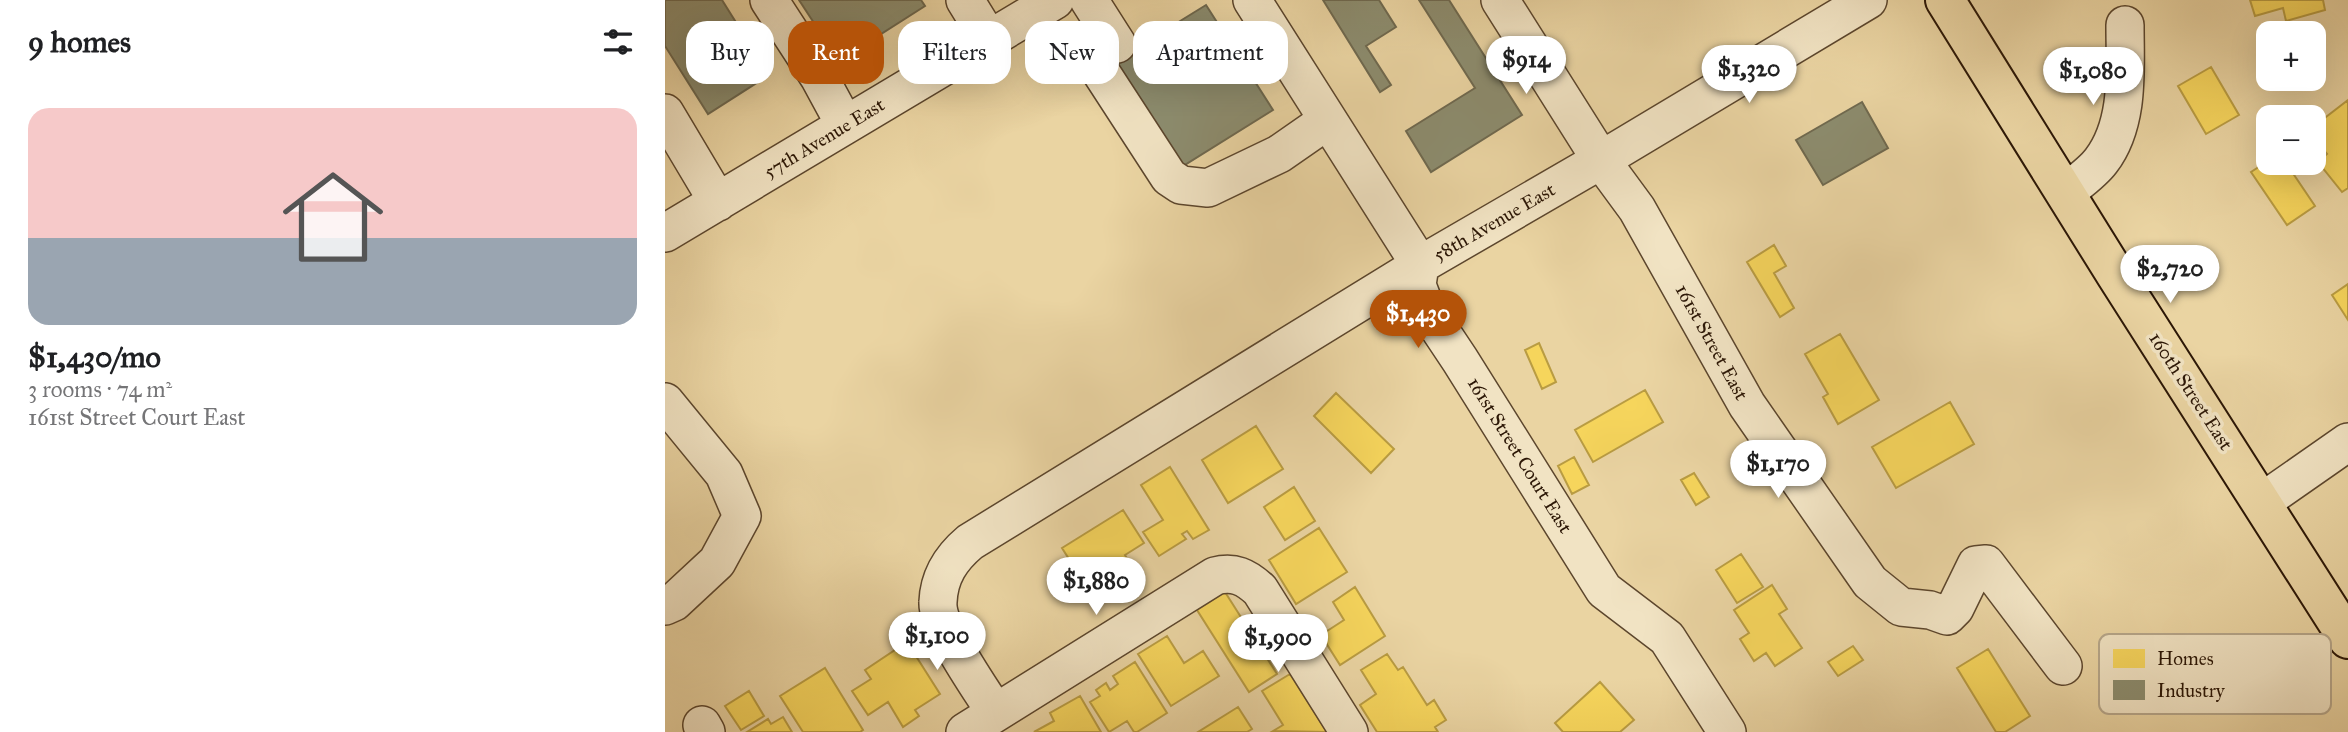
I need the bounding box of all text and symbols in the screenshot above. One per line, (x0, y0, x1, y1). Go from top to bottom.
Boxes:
chip: Buy (686, 21, 774, 84)
chip: Rent (788, 21, 884, 84)
chip: Filters (898, 21, 1011, 84)
chip: New (1025, 21, 1119, 84)
chip: Apartment (1133, 21, 1288, 84)
map controls (2256, 21, 2326, 175)
button: + (2256, 21, 2326, 91)
icon: filters (599, 23, 637, 61)
text: 9 homes (28, 24, 131, 60)
pin: $914 (1485, 36, 1567, 96)
text: $914 (1502, 45, 1550, 73)
pin: $1,320 (1692, 46, 1806, 105)
pin: $1,080 (2036, 48, 2150, 107)
text: $1,320 (1718, 54, 1780, 82)
text: $1,080 (2059, 56, 2127, 84)
street label: 57th Avenue East (759, 93, 889, 183)
button: − (2256, 105, 2326, 175)
icon: home (270, 154, 396, 280)
street label: 58th Avenue East (1429, 178, 1559, 266)
pin: $2,720 (2113, 246, 2227, 305)
text: $2,720 (2136, 254, 2204, 282)
street label: 161st Street East (1671, 280, 1753, 404)
pin: $1,430 (1361, 290, 1475, 350)
text: $1,430 (1386, 299, 1450, 327)
street label: 160th Street East (2144, 328, 2238, 455)
text: $1,430/mo (28, 339, 161, 375)
street label: 161st Street Court East (1463, 373, 1577, 538)
text: 3 rooms · 74 m² (28, 375, 172, 403)
text: 161st Street Court East (28, 403, 245, 431)
pin: $1,170 (1721, 440, 1835, 500)
text: $1,170 (1746, 449, 1810, 477)
pin: $1,880 (1039, 558, 1153, 617)
text: $1,880 (1063, 566, 1129, 594)
pin: $1,100 (880, 612, 994, 672)
pin: $1,900 (1221, 614, 1335, 674)
text: $1,100 (905, 621, 969, 649)
text: $1,900 (1244, 623, 1312, 651)
legend (2099, 634, 2331, 714)
text: Homes (2157, 647, 2214, 670)
text: Industry (2157, 679, 2226, 702)

